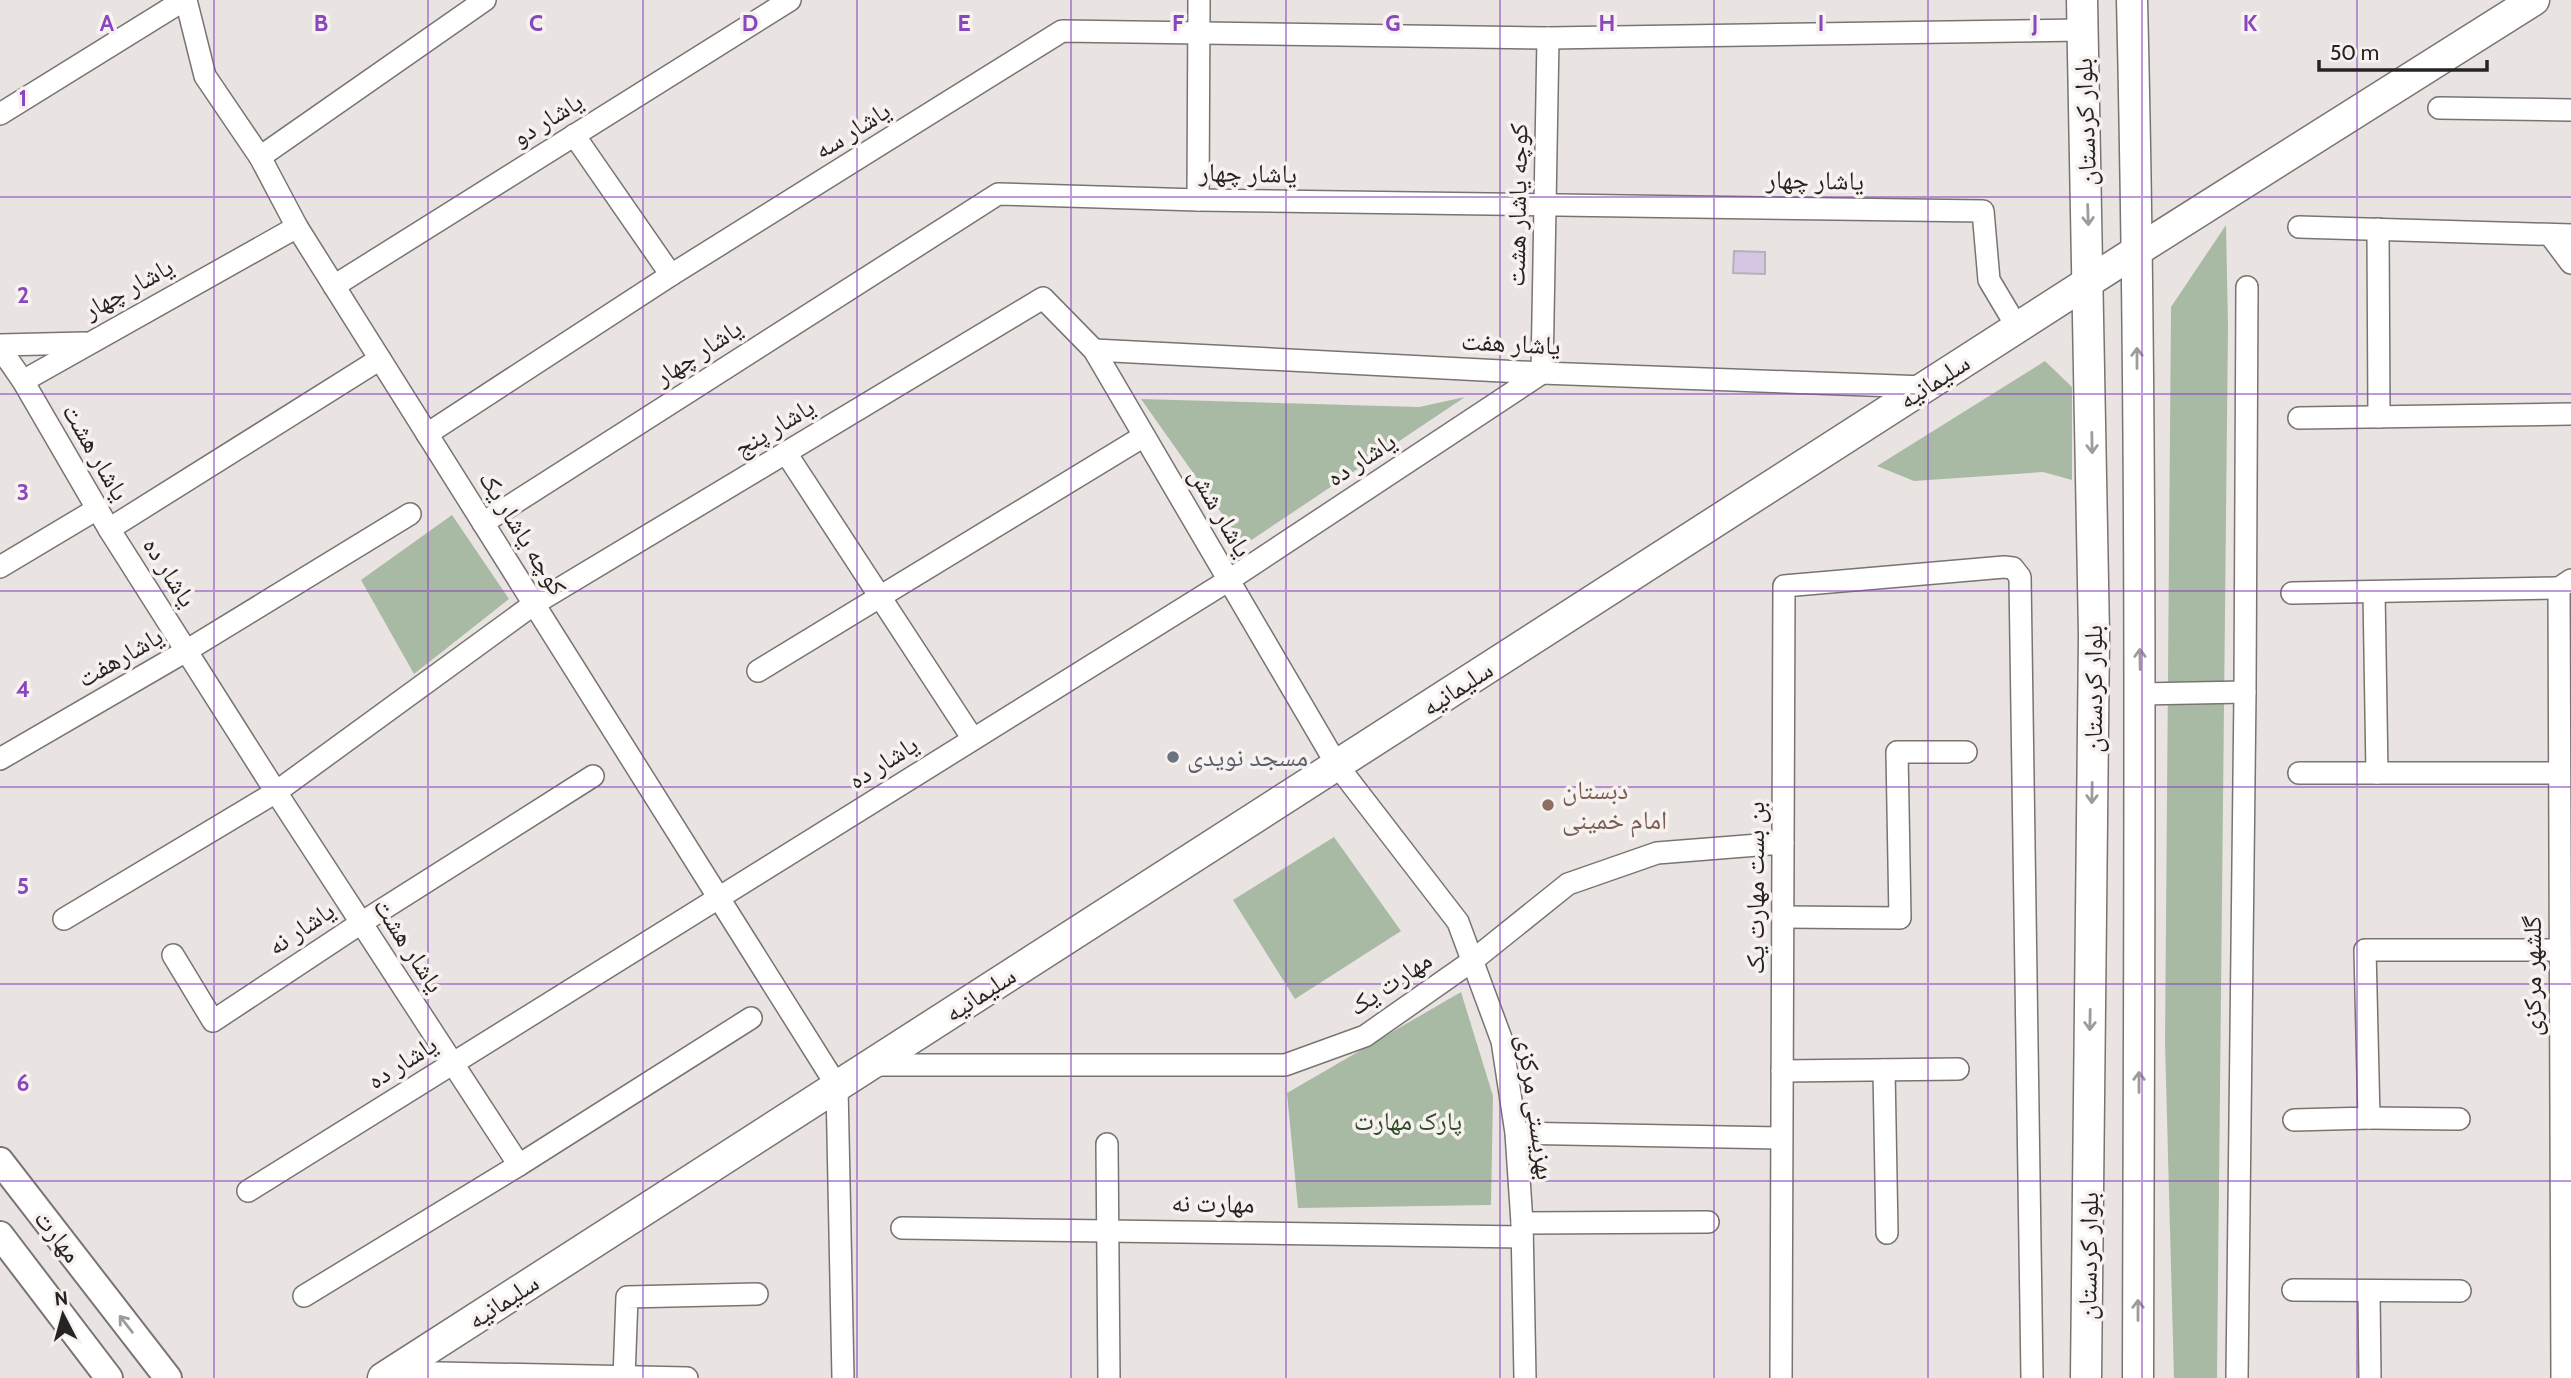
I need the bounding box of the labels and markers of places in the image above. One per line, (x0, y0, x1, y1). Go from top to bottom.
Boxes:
place label: مسجد نویدی (1187, 741, 1308, 773)
marker: مسجد نویدی (1165, 749, 1181, 765)
place label: دبستان امام خمینی (1562, 774, 1667, 838)
marker: دبستان امام خمینی (1540, 797, 1556, 813)

